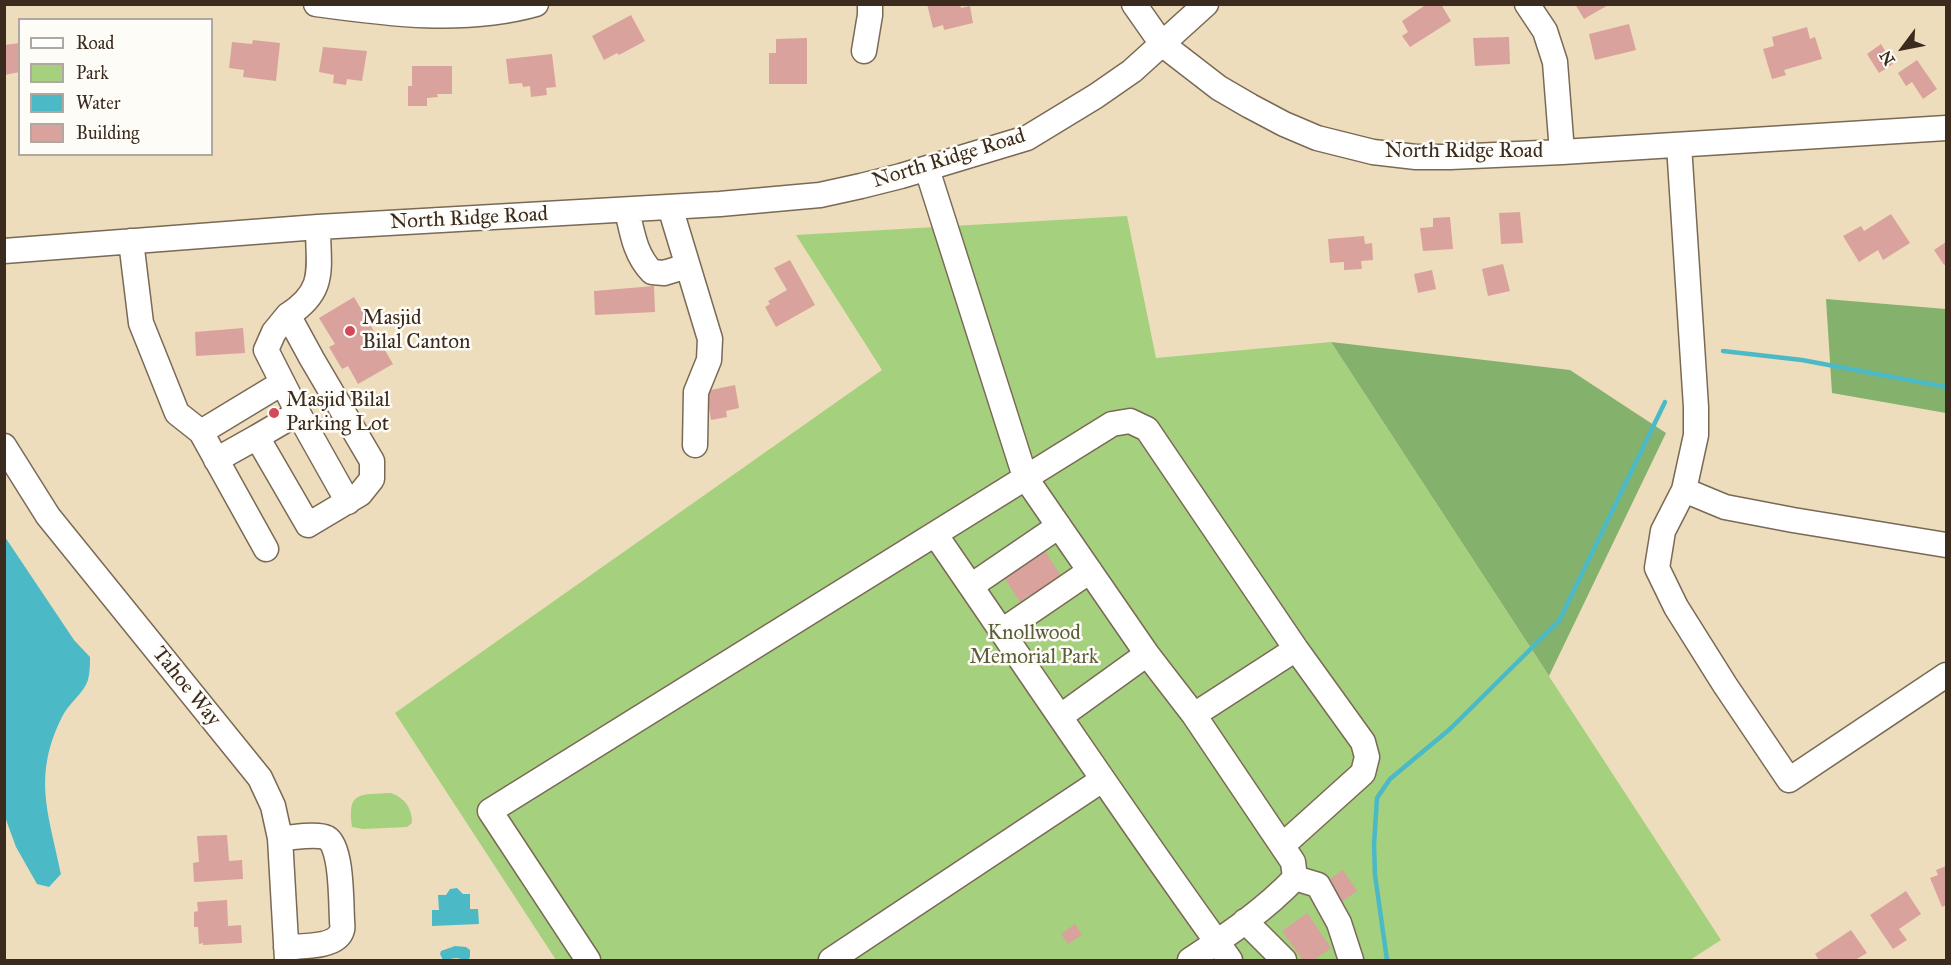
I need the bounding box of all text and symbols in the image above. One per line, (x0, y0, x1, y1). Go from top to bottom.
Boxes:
legend (18, 18, 213, 156)
north arrow (1873, 18, 1933, 78)
text: Road (76, 32, 114, 54)
text: N (1876, 47, 1899, 69)
text: Park (76, 62, 109, 84)
text: Water (76, 92, 120, 114)
text: Building (76, 122, 139, 144)
street label: North Ridge Road (870, 124, 1028, 194)
street label: North Ridge Road (1385, 139, 1543, 165)
street label: North Ridge Road (389, 202, 549, 236)
place label: Masjid Bilal Canton (362, 306, 470, 356)
marker: Masjid Bilal Canton (343, 324, 357, 338)
place label: Masjid Bilal Parking Lot (286, 388, 390, 438)
marker: Masjid Bilal Parking Lot (267, 406, 281, 420)
park label: Knollwood Memorial Park (969, 621, 1099, 671)
street label: Tahoe Way (146, 642, 226, 732)

